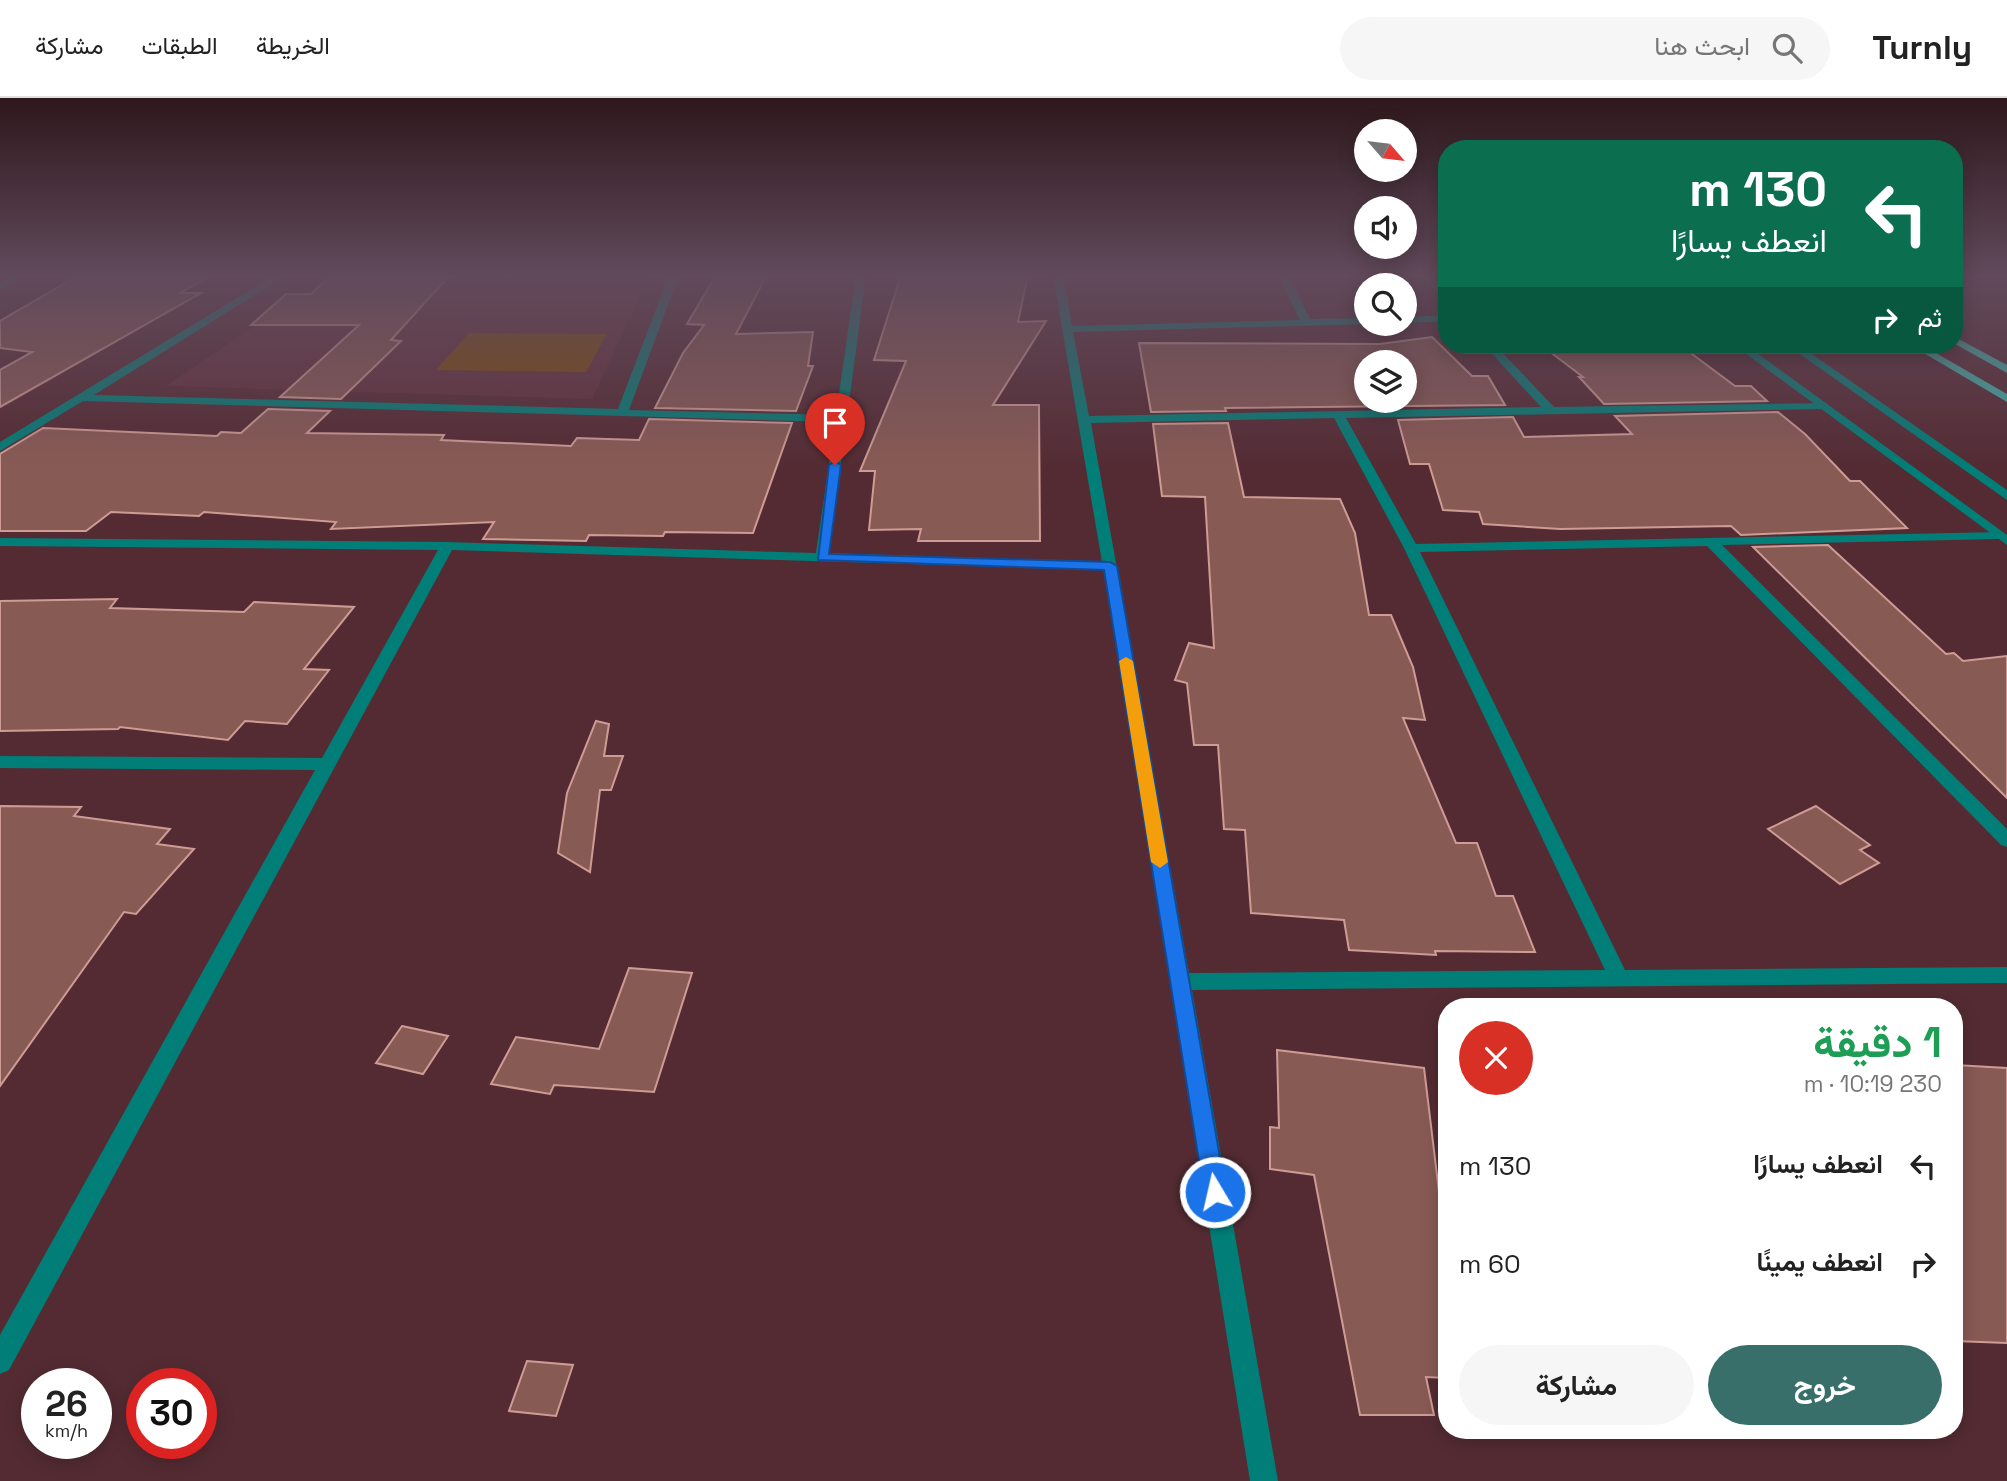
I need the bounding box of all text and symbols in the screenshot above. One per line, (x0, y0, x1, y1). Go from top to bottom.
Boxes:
search box (1340, 17, 1830, 80)
text: Turnly (1872, 27, 1972, 69)
text: ابحث هنا (1654, 29, 1750, 63)
icon: search (1768, 29, 1806, 67)
text: مشاركة (35, 30, 103, 61)
text: الطبقات (141, 30, 218, 61)
text: الخريطة (256, 30, 330, 61)
north arrow (1354, 119, 1418, 182)
map controls (1354, 119, 1417, 413)
text: 130 m (1689, 158, 1827, 220)
icon: left (1851, 168, 1942, 259)
button: sound (1354, 196, 1417, 259)
text: انعطف يسارًا (1671, 221, 1827, 261)
button: search (1354, 273, 1417, 336)
icon: right (1866, 301, 1904, 339)
text: ثم (1918, 301, 1942, 335)
button: layers (1354, 350, 1417, 413)
pin (805, 393, 865, 465)
icon: arrive (816, 404, 854, 442)
text: 1 دقيقة (1813, 1016, 1942, 1069)
button: close (1459, 1021, 1533, 1095)
text: 230 m · 10:19 (1804, 1069, 1942, 1099)
text: انعطف يسارًا (1753, 1147, 1883, 1181)
icon: left (1904, 1147, 1942, 1185)
text: 130 m (1459, 1149, 1531, 1183)
position arrow (1178, 1155, 1252, 1229)
text: انعطف يمينًا (1757, 1245, 1883, 1279)
icon: right (1904, 1245, 1942, 1283)
text: 60 m (1459, 1247, 1521, 1281)
button: مشاركة (1459, 1345, 1694, 1425)
button: خروج (1708, 1345, 1942, 1425)
speed limit sign: 30 (126, 1368, 217, 1459)
text: 26 (45, 1382, 88, 1426)
text: km/h (45, 1419, 88, 1442)

